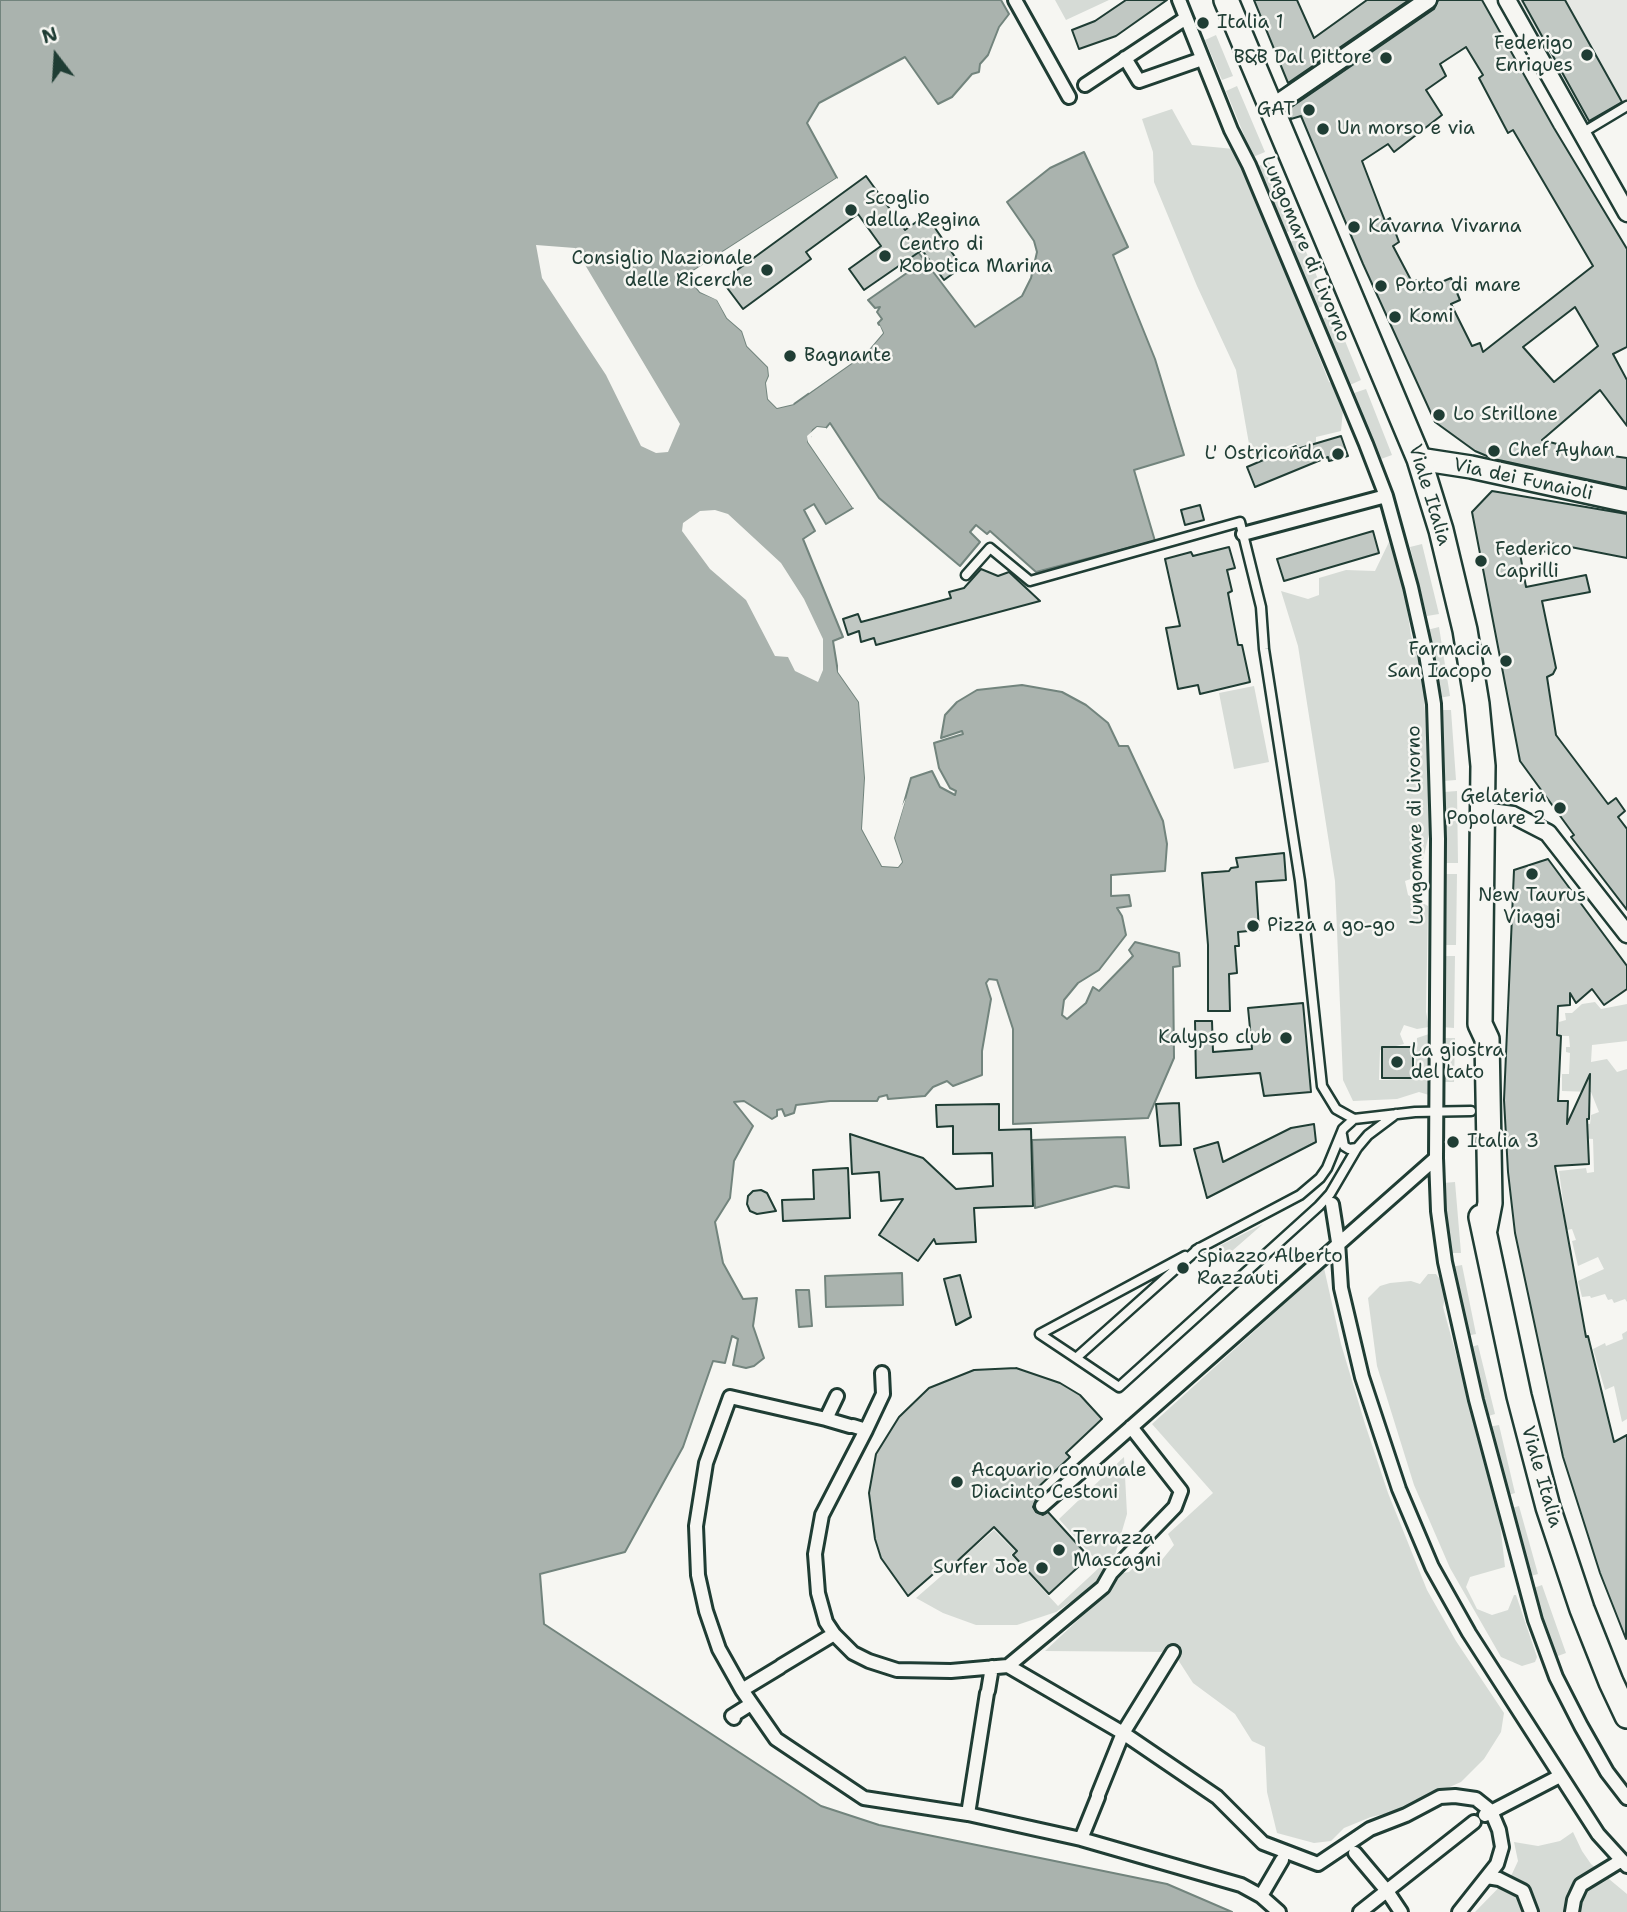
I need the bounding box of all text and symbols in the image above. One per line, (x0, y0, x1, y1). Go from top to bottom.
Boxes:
place label: Italia 1 (1217, 12, 1284, 34)
marker: Italia 1 (1195, 15, 1211, 31)
north arrow (21, 21, 91, 91)
text: N (39, 21, 61, 50)
place label: Federigo Enriques (1494, 33, 1573, 77)
place label: B&B Dal Pittore (1233, 47, 1372, 69)
marker: Federigo Enriques (1579, 47, 1595, 63)
marker: B&B Dal Pittore (1378, 50, 1394, 66)
place label: GAT (1257, 99, 1295, 121)
marker: GAT (1301, 102, 1317, 118)
place label: Un morso e via (1337, 118, 1475, 140)
marker: Un morso e via (1315, 121, 1331, 137)
street label: Lungomare di Livorno (1256, 153, 1354, 345)
place label: Scoglio della Regina (865, 188, 980, 232)
marker: Scoglio della Regina (843, 202, 859, 218)
place label: Kavarna Vivarna (1368, 216, 1522, 238)
marker: Kavarna Vivarna (1346, 219, 1362, 235)
place label: Centro di Robotica Marina (899, 234, 1053, 278)
place label: Consiglio Nazionale delle Ricerche (571, 248, 753, 292)
marker: Centro di Robotica Marina (877, 248, 893, 264)
marker: Consiglio Nazionale delle Ricerche (759, 262, 775, 278)
place label: Porto di mare (1395, 275, 1521, 297)
marker: Porto di mare (1373, 278, 1389, 294)
place label: Komi (1409, 306, 1454, 328)
marker: Komi (1387, 309, 1403, 325)
place label: Bagnante (804, 345, 892, 367)
marker: Bagnante (782, 348, 798, 364)
place label: Lo Strillone (1453, 404, 1558, 426)
marker: Lo Strillone (1431, 407, 1447, 423)
place label: Chef Ayhan (1508, 440, 1615, 462)
street label: Viale Italia (1403, 442, 1455, 548)
place label: L' Ostriconda (1204, 443, 1324, 465)
marker: Chef Ayhan (1486, 443, 1502, 459)
marker: L' Ostriconda (1330, 446, 1346, 462)
street label: Via dei Funaioli (1451, 454, 1595, 506)
place label: Federico Caprilli (1495, 539, 1572, 583)
marker: Federico Caprilli (1473, 553, 1489, 569)
place label: Farmacia San Iacopo (1387, 639, 1492, 683)
marker: Farmacia San Iacopo (1498, 653, 1514, 669)
street label: Lungomare di Livorno (1403, 725, 1429, 925)
place label: Gelateria Popolare 2 (1446, 786, 1546, 830)
marker: Gelateria Popolare 2 (1552, 800, 1568, 816)
marker: New Taurus Viaggi (1524, 866, 1540, 882)
place label: New Taurus Viaggi (1478, 885, 1586, 929)
place label: Pizza a go-go (1267, 915, 1395, 937)
marker: Pizza a go-go (1245, 918, 1261, 934)
place label: Kalypso club (1158, 1027, 1272, 1049)
marker: Kalypso club (1278, 1030, 1294, 1046)
place label: La giostra del tato (1411, 1040, 1504, 1084)
marker: La giostra del tato (1389, 1054, 1405, 1070)
place label: Italia 3 (1467, 1131, 1539, 1153)
marker: Italia 3 (1445, 1134, 1461, 1150)
place label: Spiazzo Alberto Razzauti (1197, 1246, 1343, 1290)
marker: Spiazzo Alberto Razzauti (1175, 1260, 1191, 1276)
street label: Viale Italia (1516, 1424, 1566, 1530)
place label: Acquario comunale Diacinto Cestoni (971, 1460, 1146, 1504)
marker: Acquario comunale Diacinto Cestoni (949, 1474, 965, 1490)
place label: Terrazza Mascagni (1073, 1528, 1161, 1572)
marker: Terrazza Mascagni (1051, 1542, 1067, 1558)
place label: Surfer Joe (933, 1557, 1028, 1579)
marker: Surfer Joe (1034, 1560, 1050, 1576)

